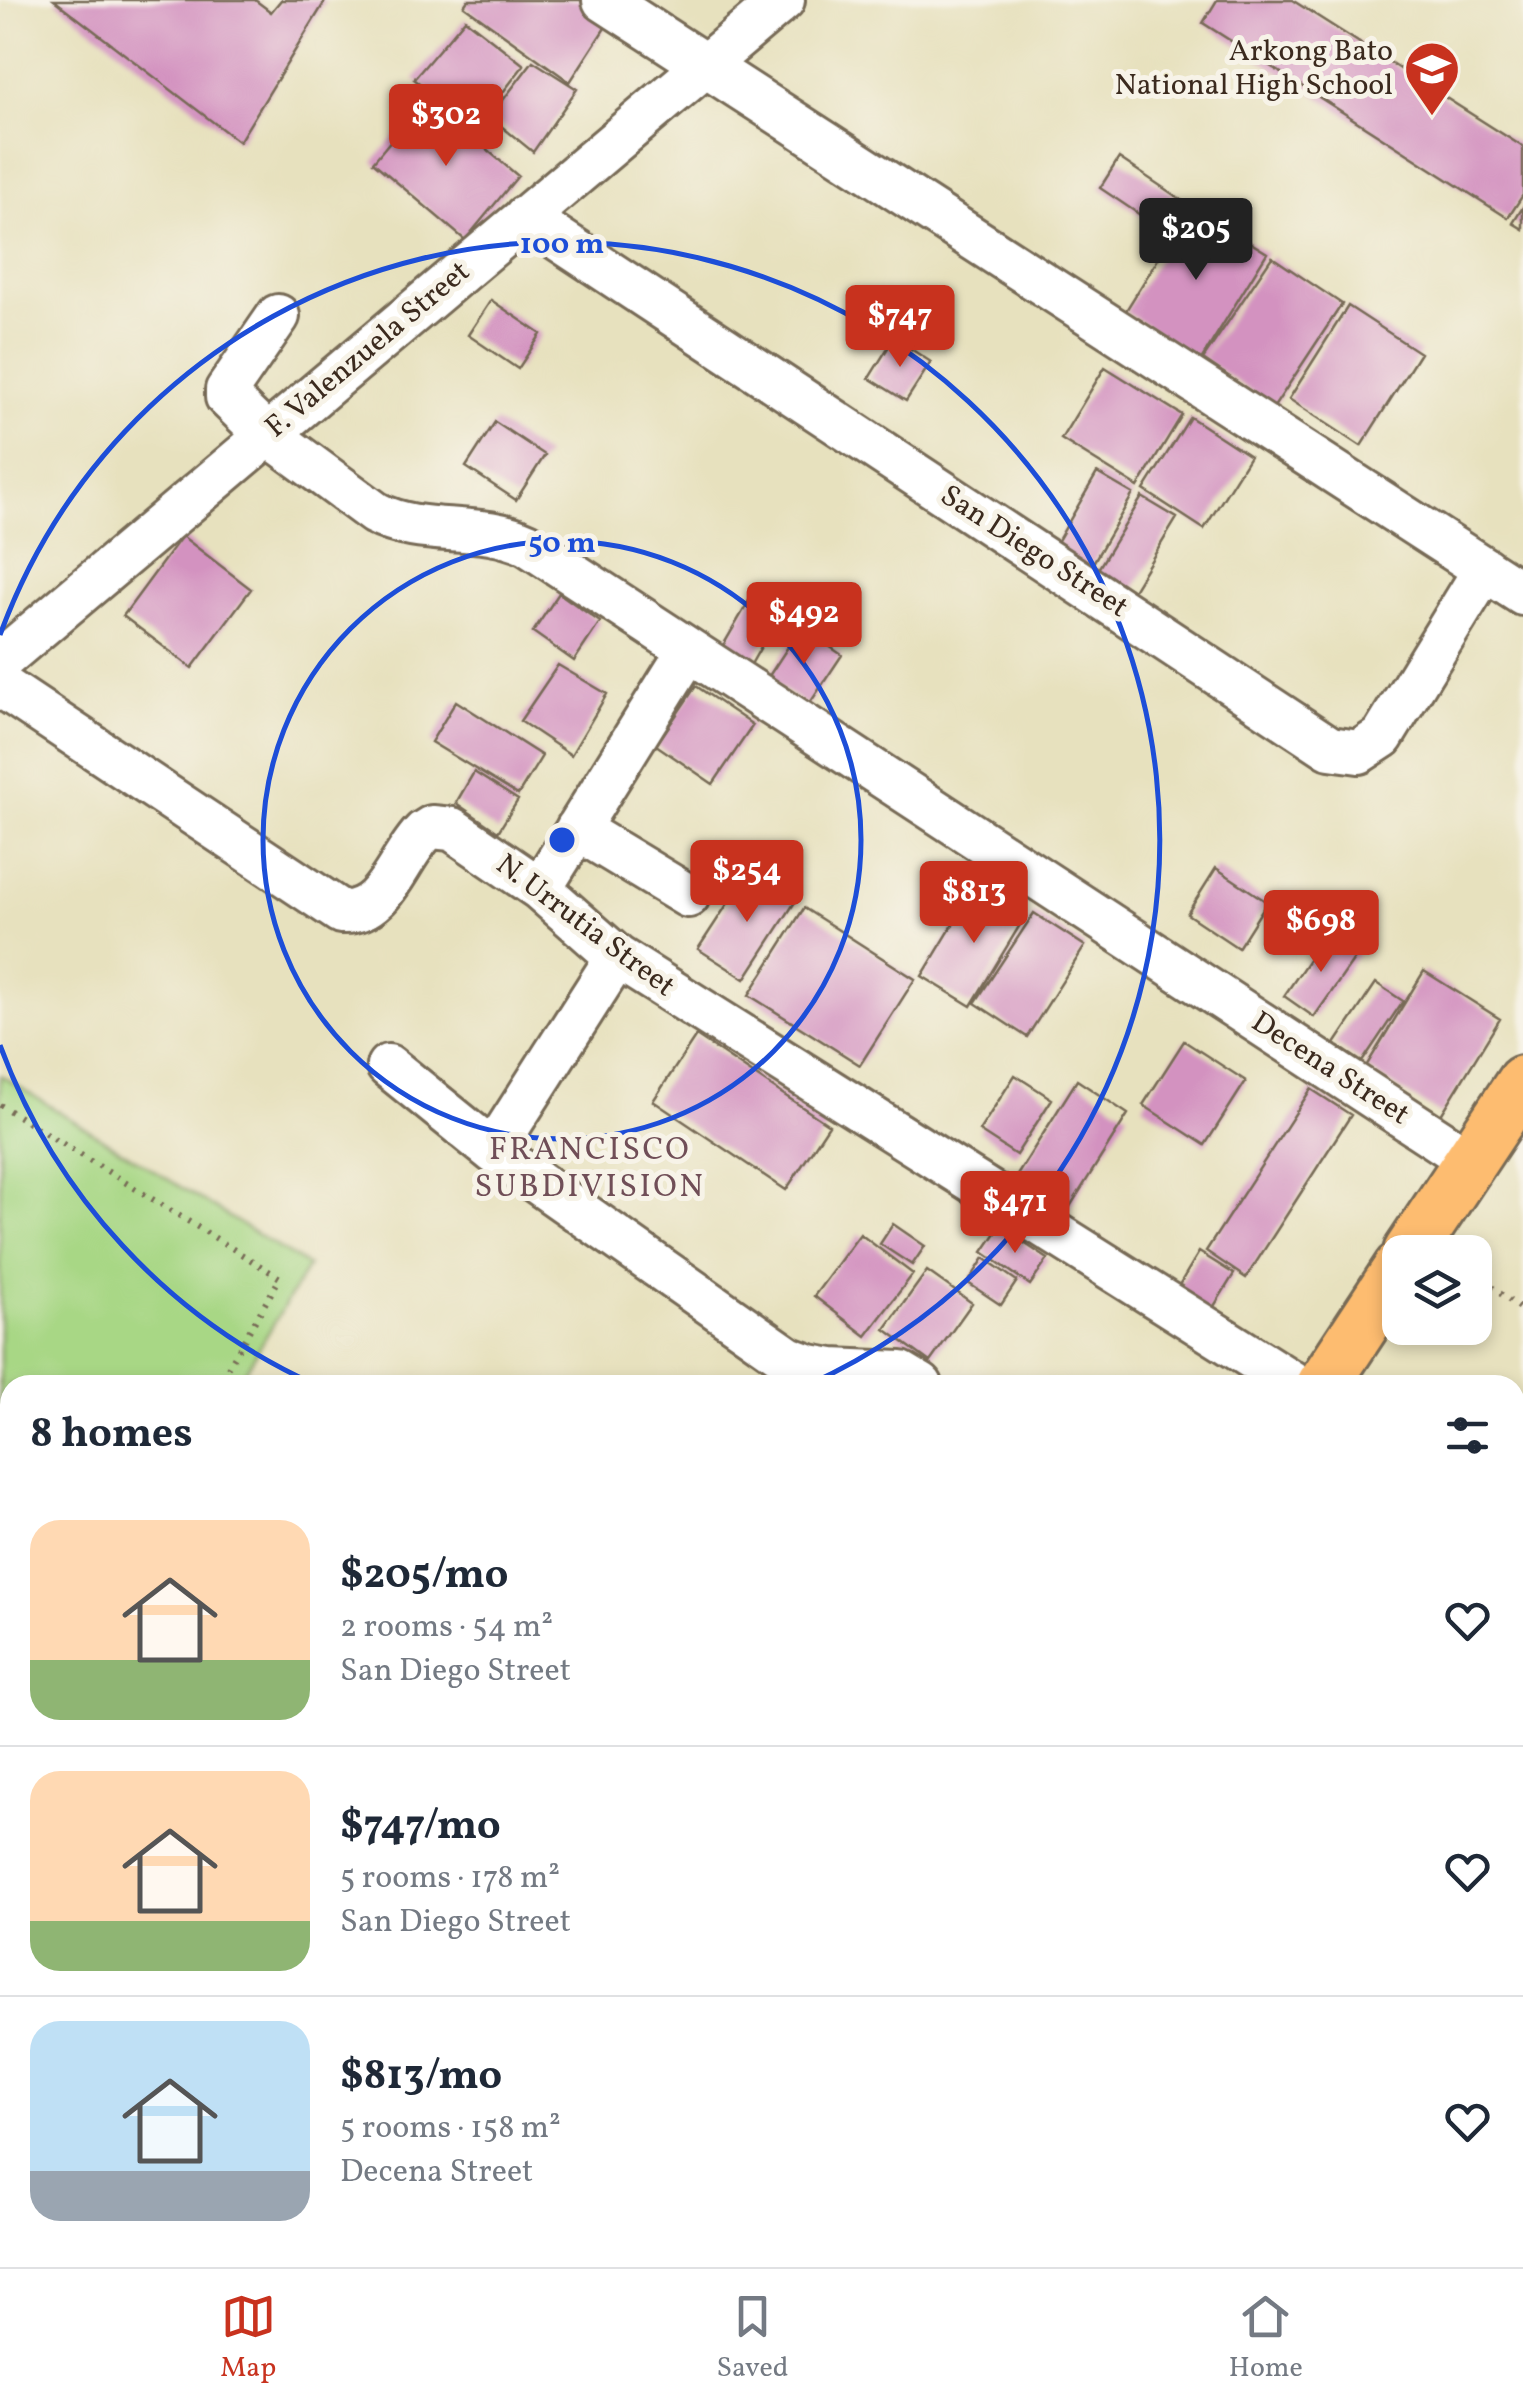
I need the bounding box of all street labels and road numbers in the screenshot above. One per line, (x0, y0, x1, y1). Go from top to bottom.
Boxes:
street label: F. Valenzuela Street (257, 252, 479, 448)
street label: San Diego Street (932, 475, 1136, 629)
street label: N. Urrutia Street (487, 845, 683, 1007)
street label: Decena Street (1243, 1002, 1417, 1136)

